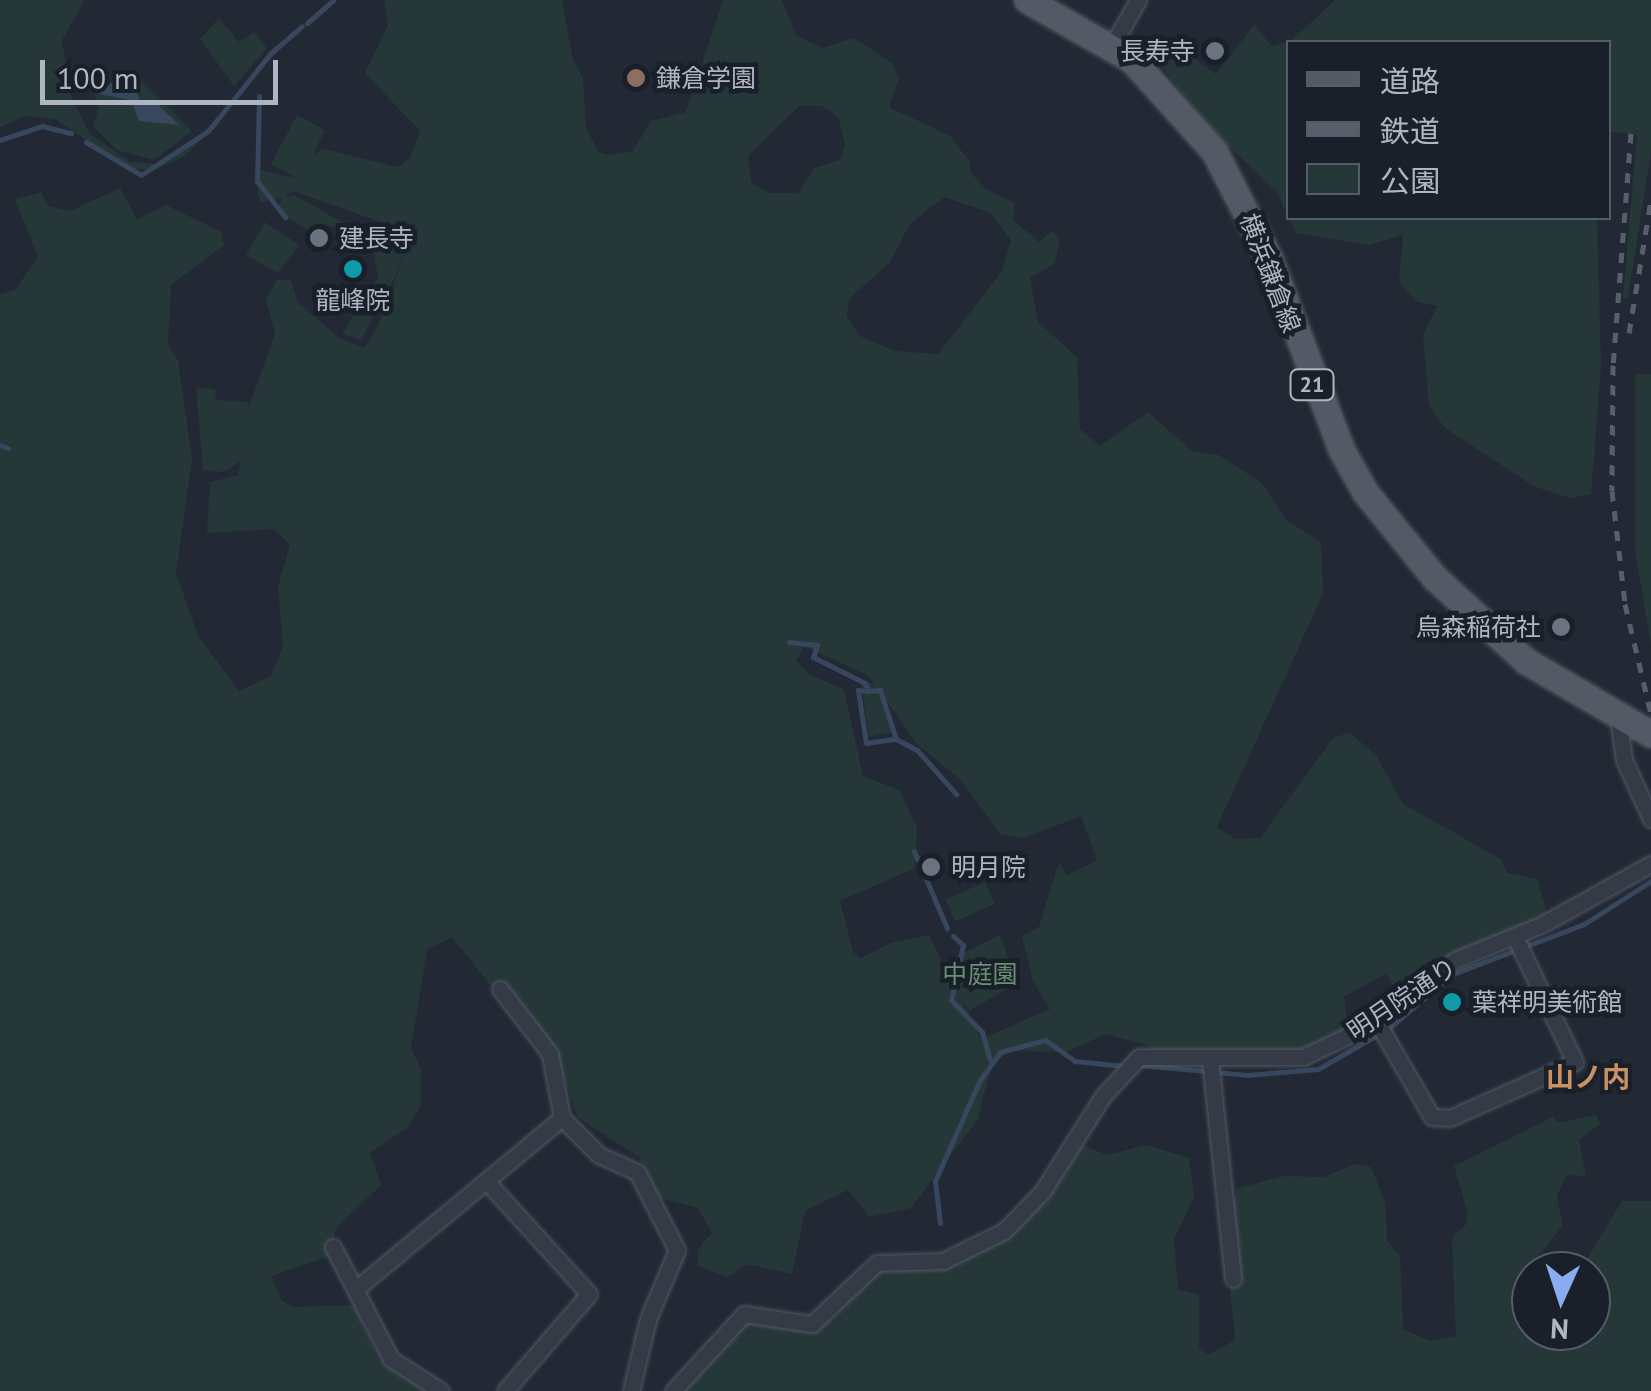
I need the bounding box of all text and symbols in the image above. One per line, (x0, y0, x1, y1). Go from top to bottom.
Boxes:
place label: 長寿寺 (1120, 36, 1195, 66)
scale bar (45, 40, 282, 102)
marker: 長寿寺 (1204, 40, 1226, 62)
legend (1286, 40, 1611, 220)
text: 100 m (57, 58, 138, 97)
text: 道路 (1380, 61, 1440, 100)
place label: 鎌倉学園 (656, 63, 756, 93)
marker: 鎌倉学園 (625, 67, 647, 89)
text: 鉄道 (1380, 111, 1440, 150)
text: 公園 (1380, 161, 1440, 200)
street label: 横浜鎌倉線 (1234, 209, 1306, 337)
place label: 建長寺 (339, 223, 414, 253)
marker: 建長寺 (308, 227, 330, 249)
marker: 龍峰院 (342, 258, 364, 280)
place label: 龍峰院 (316, 285, 390, 315)
road number: 21 (1290, 368, 1334, 402)
place label: 烏森稲荷社 (1416, 612, 1541, 642)
marker: 烏森稲荷社 (1550, 616, 1572, 638)
place label: 明月院 (951, 852, 1026, 882)
marker: 明月院 (920, 856, 942, 878)
street label: 明月院通り (1342, 952, 1462, 1046)
park label: 中庭園 (943, 959, 1017, 989)
place label: 葉祥明美術館 (1472, 987, 1622, 1017)
marker: 葉祥明美術館 (1441, 991, 1463, 1013)
district label: 山ノ内 (1546, 1060, 1630, 1094)
north arrow (1511, 1251, 1611, 1351)
text: N (1549, 1311, 1570, 1348)

